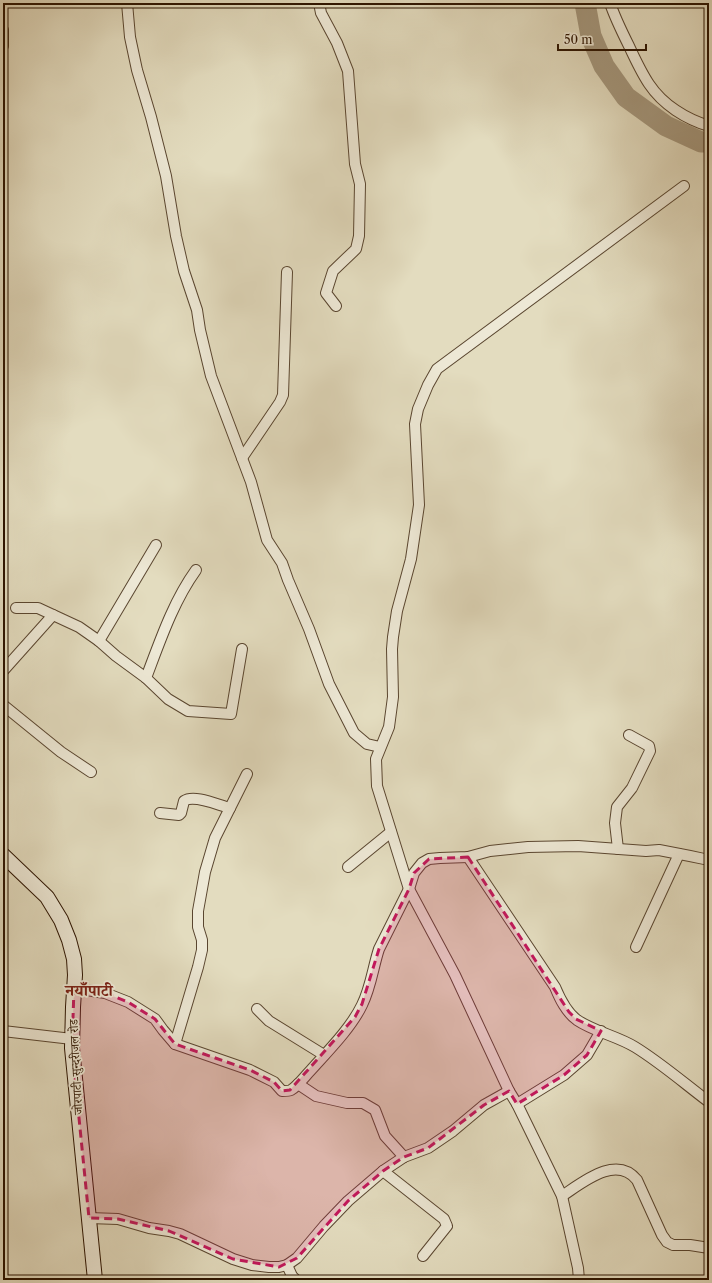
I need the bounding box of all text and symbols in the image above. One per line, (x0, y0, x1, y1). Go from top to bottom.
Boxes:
scale bar (558, 26, 646, 52)
text: 50 m (564, 32, 593, 47)
district label: नयाँपाटी (64, 980, 114, 1000)
street label: जोरपाटी-सुन्दरीजल रोड (65, 1018, 87, 1116)

